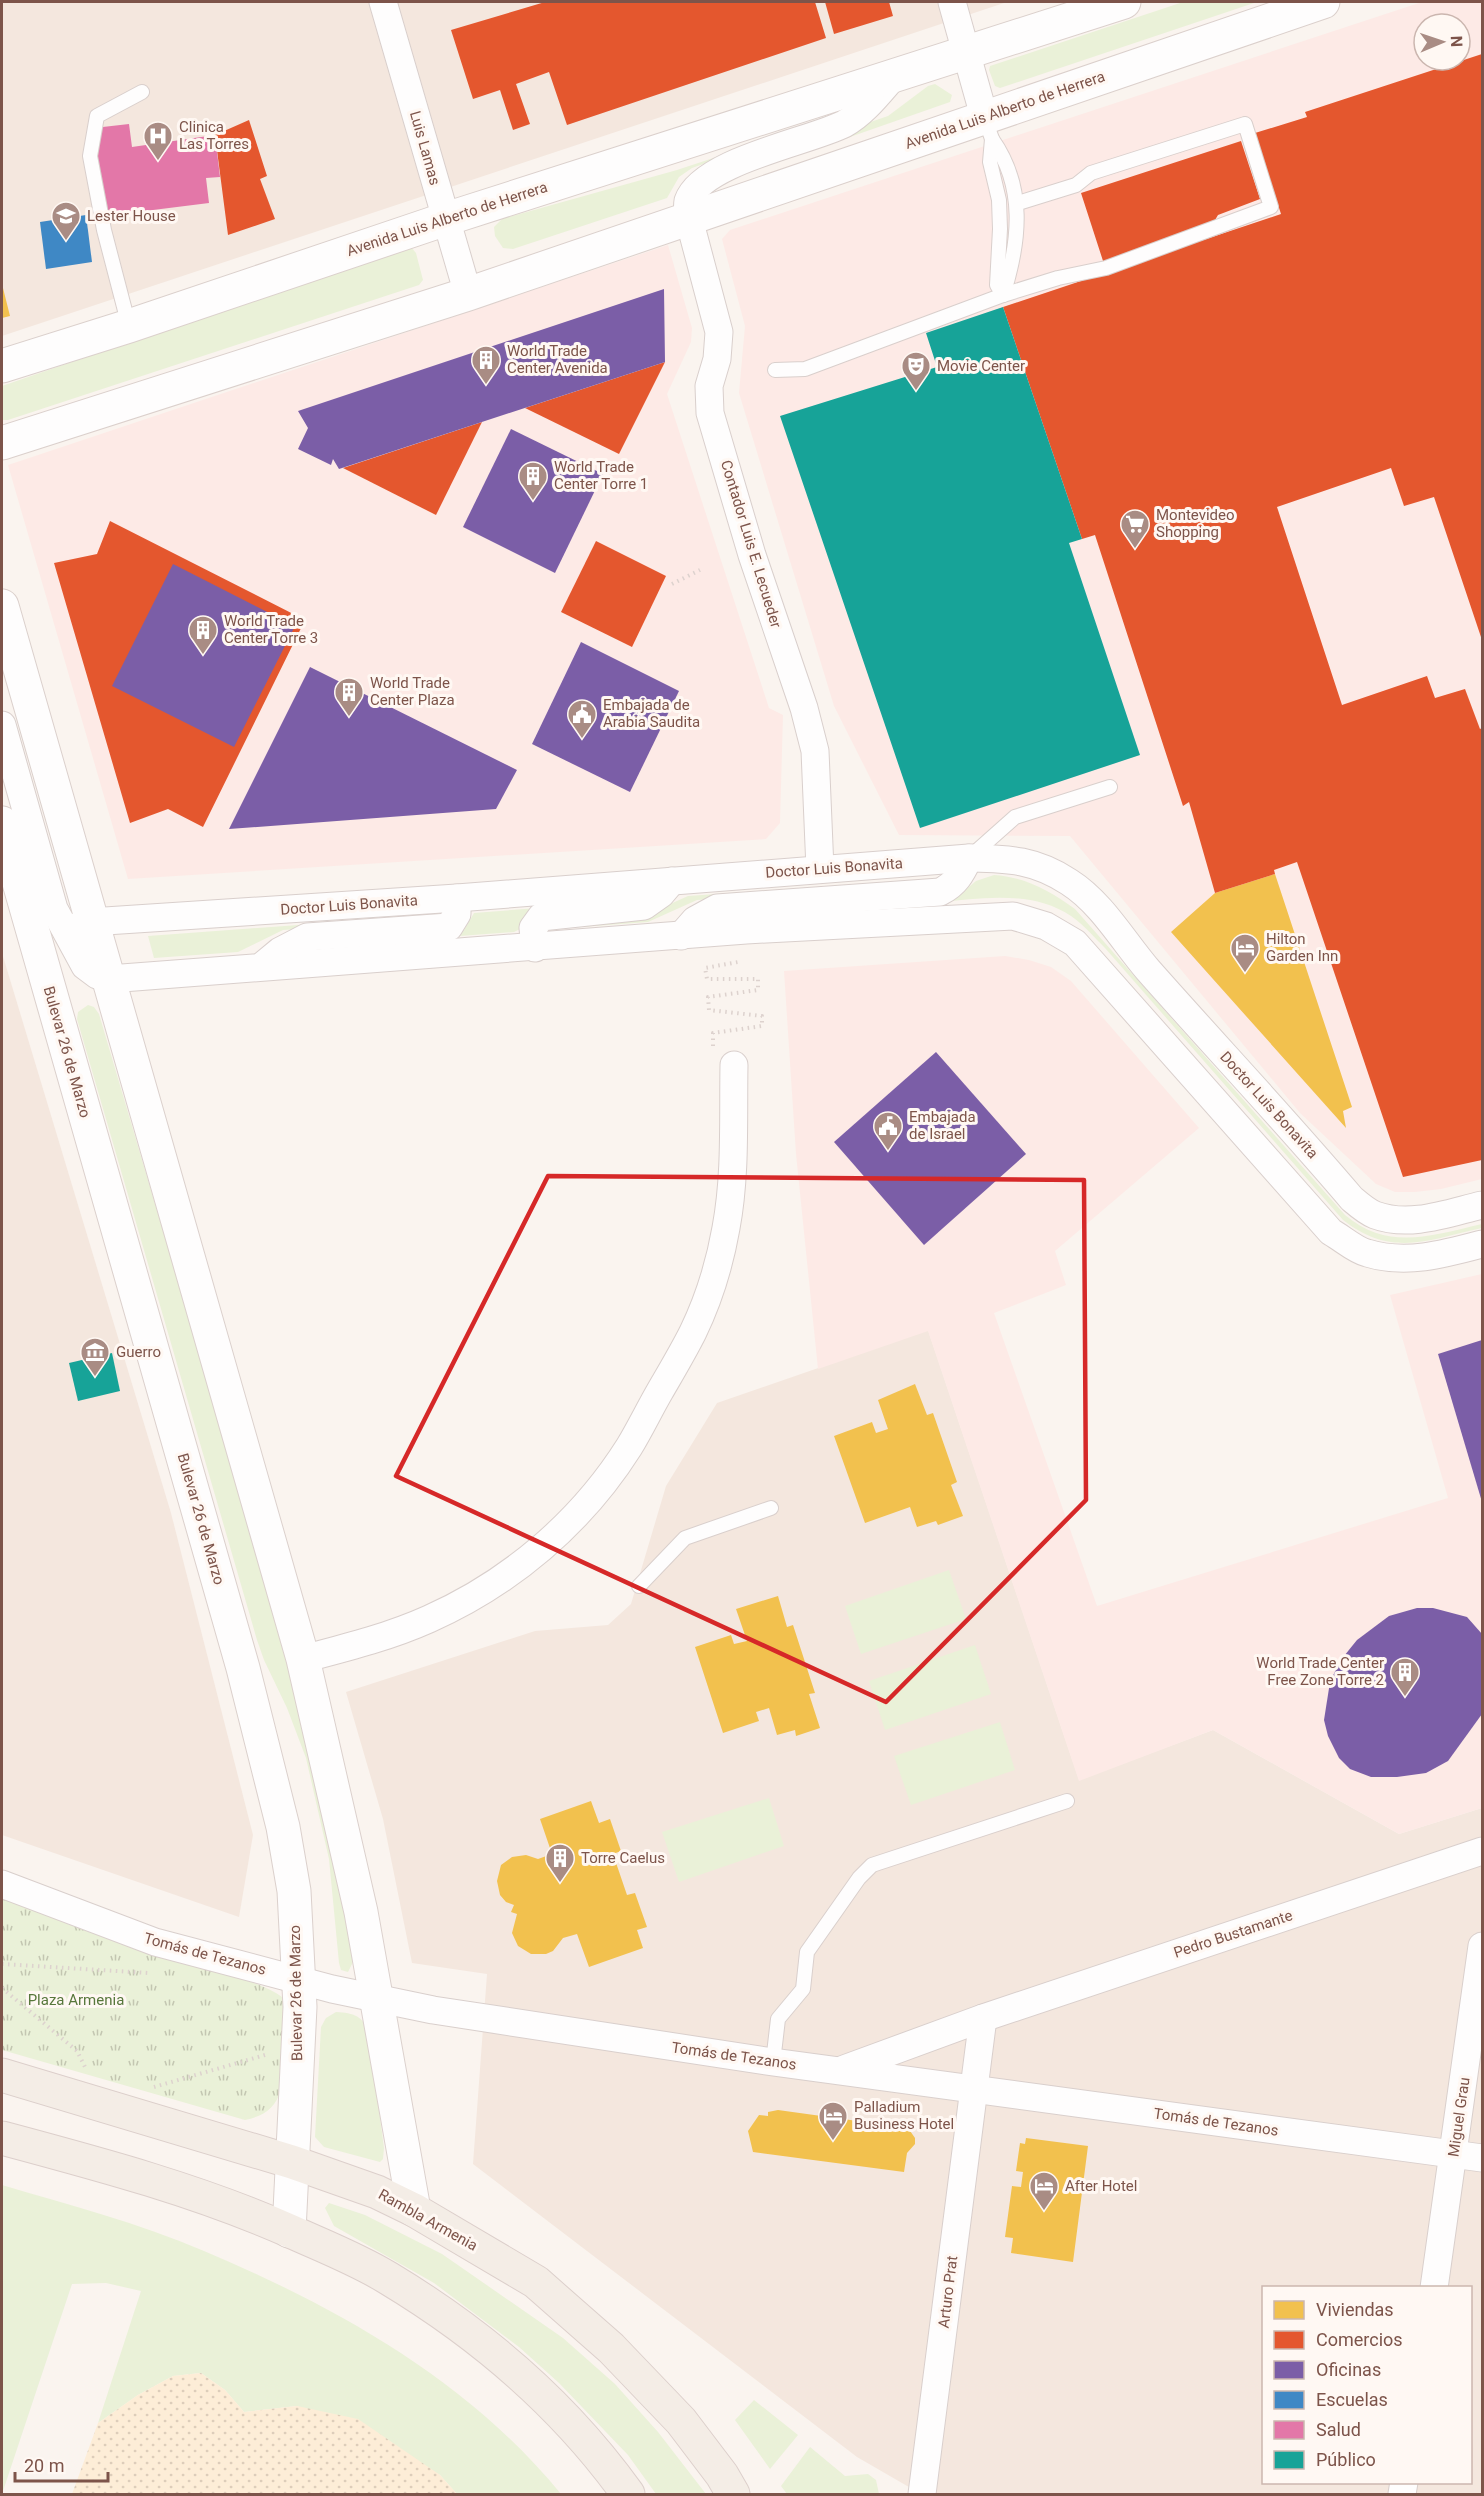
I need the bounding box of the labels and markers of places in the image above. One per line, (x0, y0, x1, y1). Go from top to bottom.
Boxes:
place label: Clinica Las Torres (179, 118, 249, 153)
hospital icon: Clinica Las Torres (142, 120, 174, 162)
school or university icon: Lester House (50, 200, 82, 242)
place label: Lester House (87, 207, 176, 225)
place label: World Trade Center Avenida (507, 342, 608, 377)
building icon: World Trade Center Avenida (470, 344, 502, 386)
theatre icon: Movie Center (900, 350, 932, 392)
place label: Movie Center (937, 357, 1025, 375)
place label: World Trade Center Torre 1 (554, 458, 648, 493)
building icon: World Trade Center Torre 1 (517, 460, 549, 502)
place label: Montevideo Shopping (1156, 506, 1235, 541)
supermarket icon: Montevideo Shopping (1119, 508, 1151, 550)
place label: World Trade Center Torre 3 (224, 612, 318, 647)
building icon: World Trade Center Torre 3 (187, 614, 219, 656)
place label: World Trade Center Plaza (370, 674, 455, 709)
building icon: World Trade Center Plaza (333, 676, 365, 718)
place label: Embajada de Arabia Saudita (603, 696, 700, 731)
public building icon: Embajada de Arabia Saudita (566, 698, 598, 740)
place label: Hilton Garden Inn (1266, 930, 1338, 965)
hotel icon: Hilton Garden Inn (1229, 932, 1261, 974)
place label: Embajada de Israel (909, 1108, 976, 1143)
public building icon: Embajada de Israel (872, 1110, 904, 1152)
museum icon: Guerro (79, 1336, 111, 1378)
place label: Guerro (116, 1343, 161, 1361)
place label: World Trade Center Free Zone Torre 2 (1256, 1654, 1384, 1689)
building icon: World Trade Center Free Zone Torre 2 (1389, 1656, 1421, 1698)
building icon: Torre Caelus (544, 1842, 576, 1884)
place label: Torre Caelus (581, 1849, 665, 1867)
place label: Palladium Business Hotel (854, 2098, 954, 2133)
hotel icon: Palladium Business Hotel (817, 2100, 849, 2142)
hotel icon: After Hotel (1028, 2170, 1060, 2212)
place label: After Hotel (1065, 2177, 1137, 2195)

